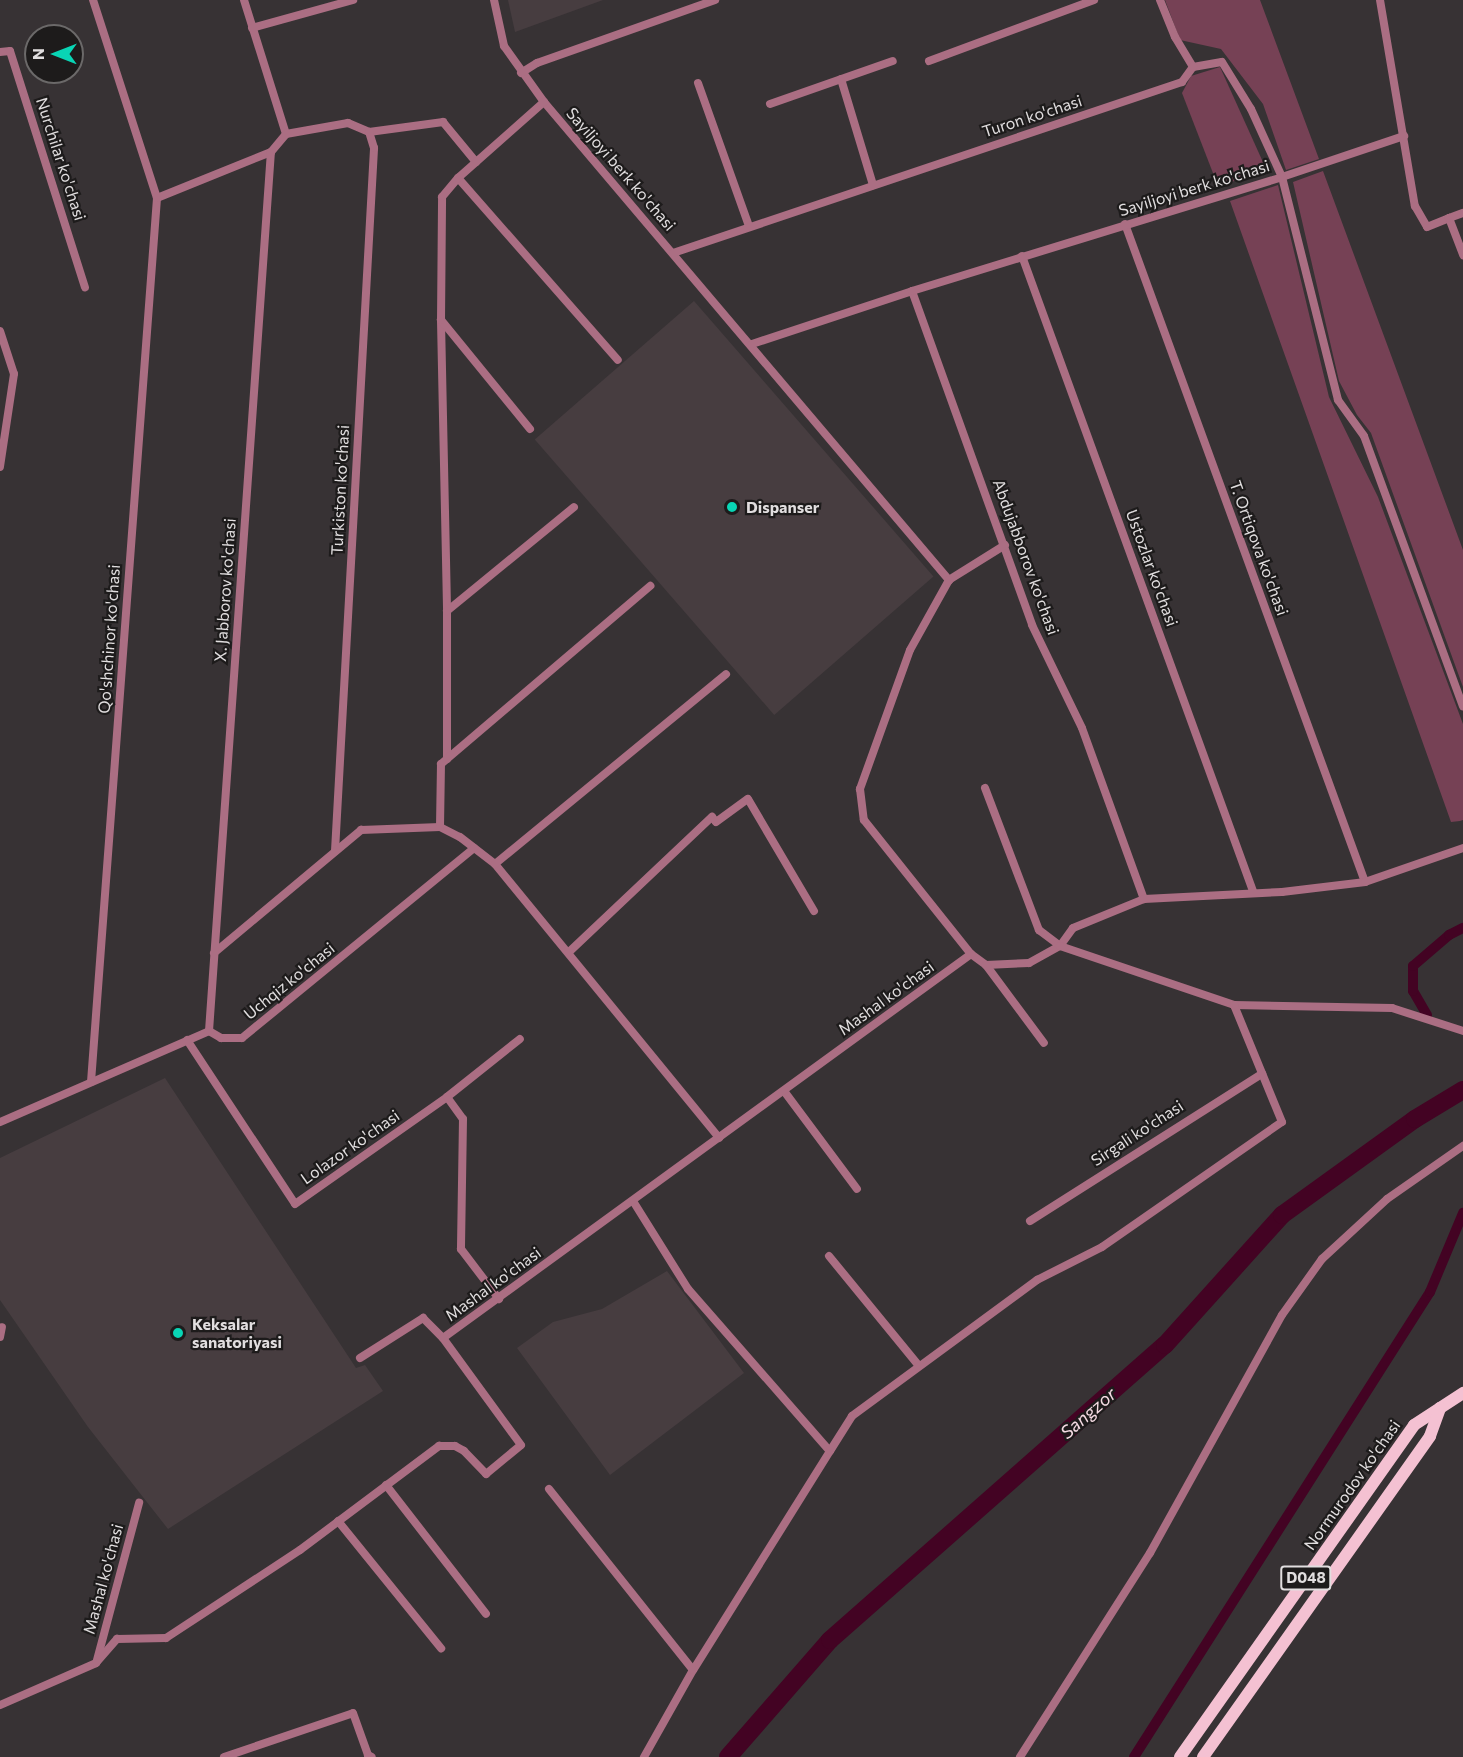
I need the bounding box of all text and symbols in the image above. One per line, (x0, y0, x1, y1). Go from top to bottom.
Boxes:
north arrow (24, 24, 84, 84)
text: N (28, 48, 47, 60)
street label: Turon ko'chasi (980, 91, 1084, 141)
street label: Nurchilar ko'chasi (32, 95, 90, 223)
street label: Sayiljoyi berk ko'chasi (562, 104, 680, 234)
street label: Sayiljoyi berk ko'chasi (1116, 156, 1272, 220)
street label: Turkiston ko'chasi (327, 424, 353, 556)
street label: Abdujabborov ko'chasi (989, 477, 1063, 637)
street label: T. Ortiqova ko'chasi (1226, 478, 1292, 618)
place label: Dispanser (746, 497, 819, 517)
marker: Dispanser (723, 498, 741, 516)
street label: Ustozlar ko'chasi (1122, 507, 1182, 629)
street label: X. Jabborov ko'chasi (210, 518, 240, 662)
street label: Qo'shchinor ko'chasi (94, 564, 124, 714)
street label: Uchqiz ko'chasi (240, 939, 338, 1023)
street label: Mashal ko'chasi (834, 957, 938, 1039)
street label: Sirgali ko'chasi (1087, 1096, 1187, 1170)
street label: Lolazor ko'chasi (297, 1106, 403, 1188)
street label: Mashal ko'chasi (441, 1243, 545, 1325)
place label: Keksalar sanatoriyasi (192, 1314, 282, 1352)
marker: Keksalar sanatoriyasi (169, 1324, 187, 1342)
water label: Sangzor (1056, 1383, 1120, 1443)
street label: Normurodov ko'chasi (1300, 1416, 1404, 1554)
street label: Mashal ko'chasi (79, 1522, 127, 1636)
road number: D048 (1279, 1566, 1333, 1590)

